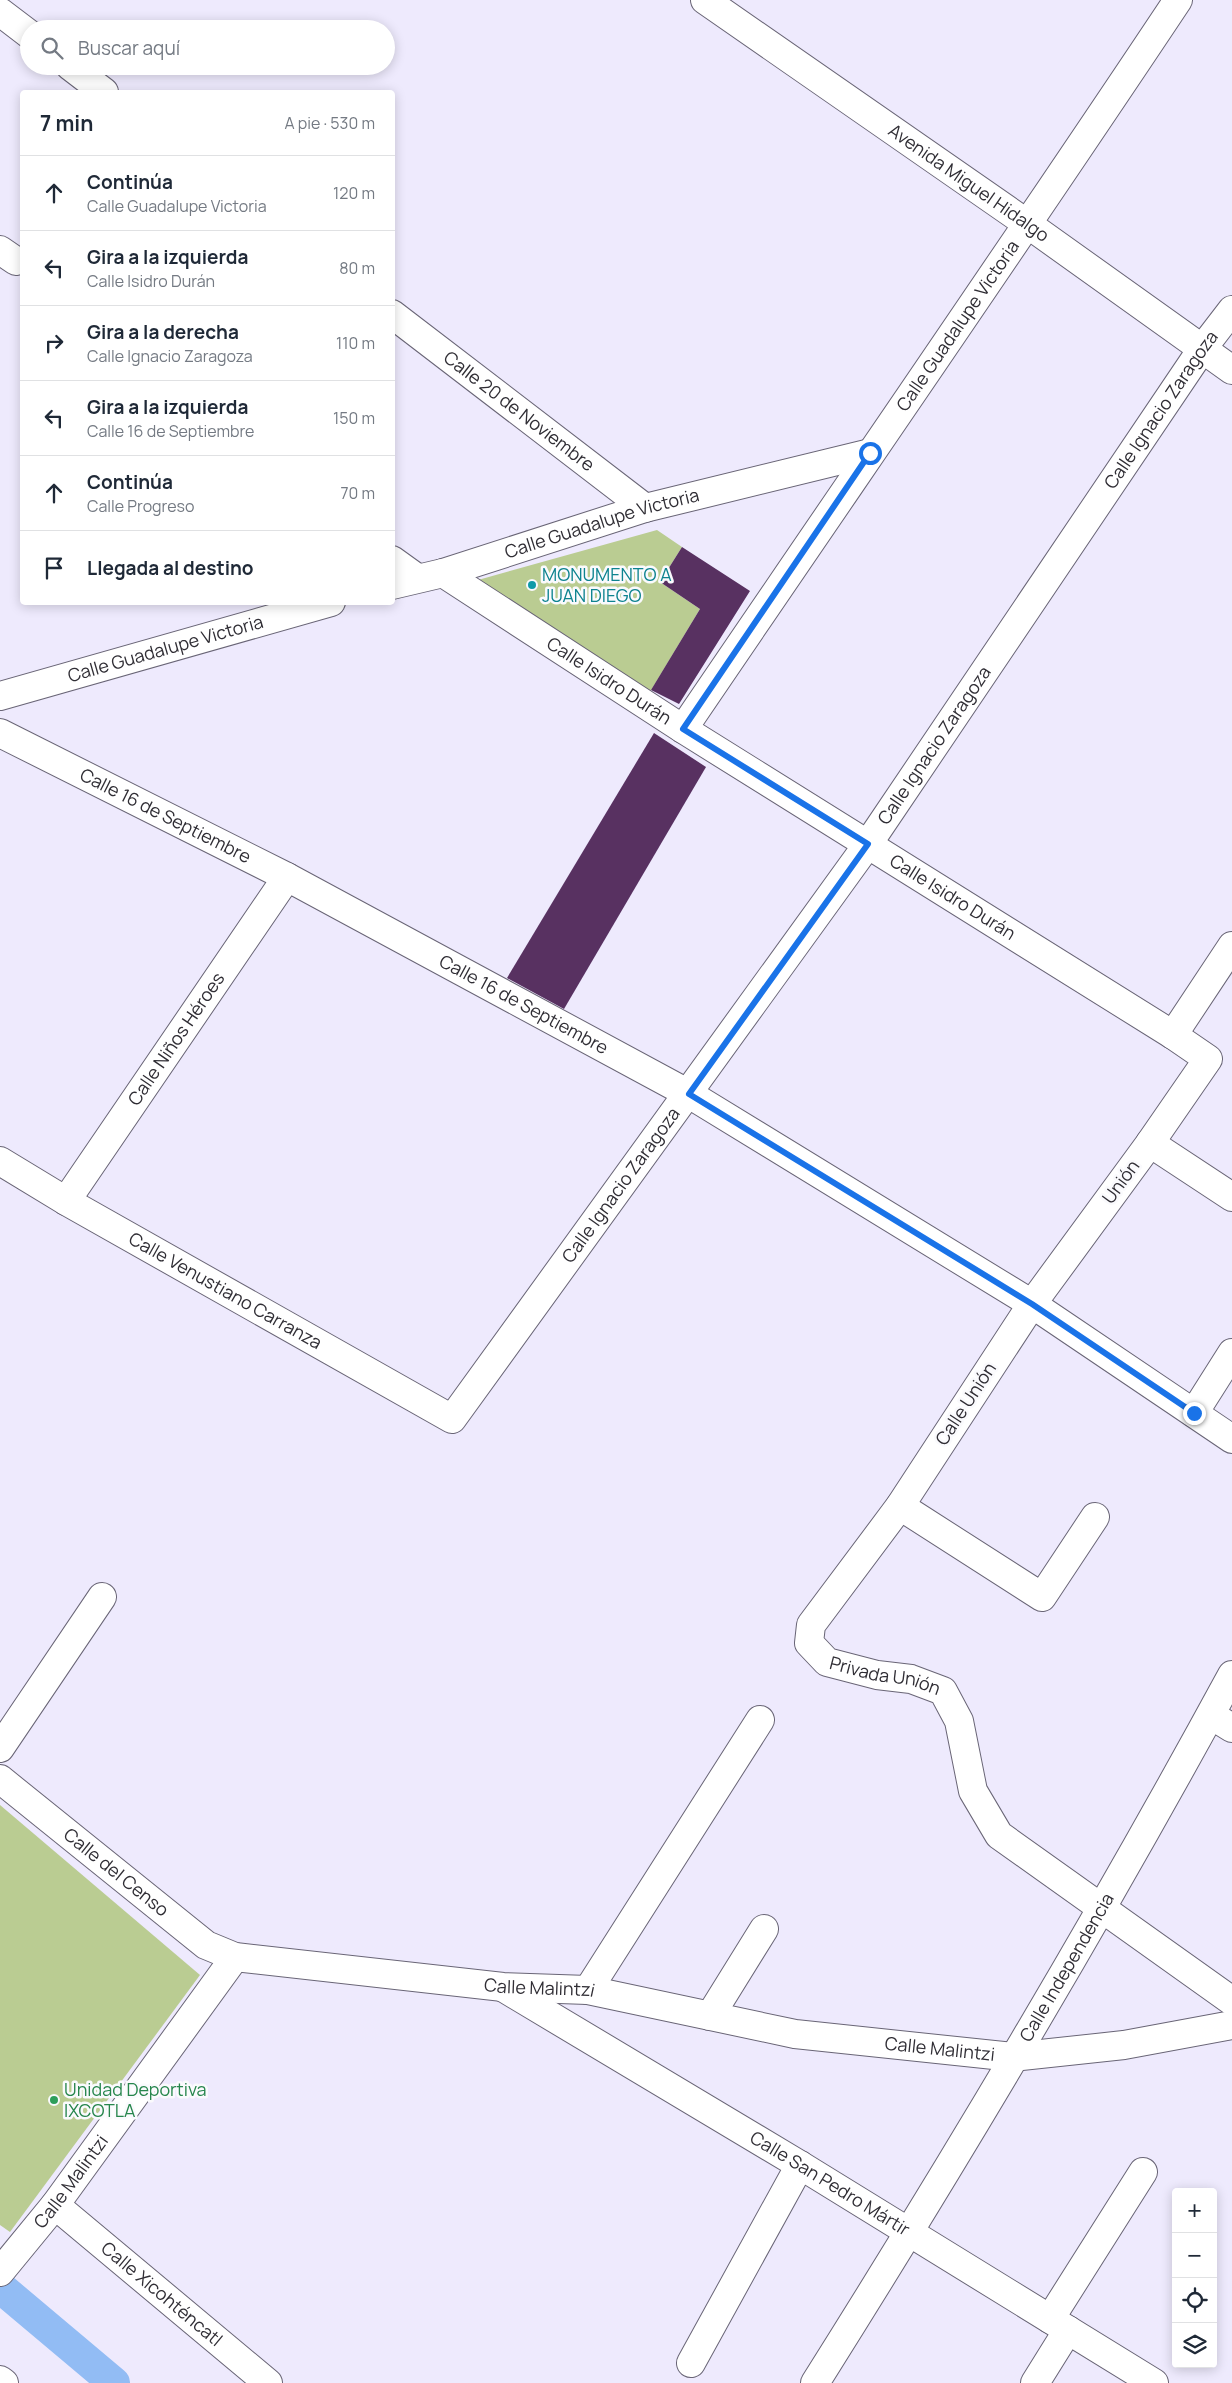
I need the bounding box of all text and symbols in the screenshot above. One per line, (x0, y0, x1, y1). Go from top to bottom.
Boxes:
search box (20, 20, 395, 75)
icon: search (38, 34, 66, 62)
text: Buscar aquí (78, 35, 180, 61)
text: 7 min (40, 109, 93, 137)
text: A pie · 530 m (284, 112, 375, 134)
street label: Avenida Miguel Hidalgo (884, 118, 1054, 247)
text: Continúa (87, 169, 173, 195)
icon: ahead (40, 179, 68, 207)
text: 120 m (333, 182, 375, 204)
text: Calle Guadalupe Victoria (87, 195, 267, 217)
street label: Calle Guadalupe Victoria (890, 235, 1024, 416)
text: Gira a la izquierda (87, 244, 248, 270)
icon: left (40, 254, 68, 282)
text: 80 m (339, 257, 375, 279)
text: Calle Isidro Durán (87, 270, 215, 292)
text: Gira a la derecha (87, 319, 239, 345)
street label: Calle Ignacio Zaragoza (1098, 325, 1223, 493)
icon: right (40, 329, 68, 357)
text: 110 m (336, 332, 375, 354)
text: Calle Ignacio Zaragoza (87, 345, 253, 367)
street label: Calle 20 de Noviembre (439, 345, 600, 476)
text: Gira a la izquierda (87, 394, 248, 420)
icon: left (40, 404, 68, 432)
text: 150 m (333, 407, 375, 429)
text: Calle 16 de Septiembre (87, 420, 254, 442)
route start (859, 442, 882, 465)
text: Continúa (87, 469, 173, 495)
icon: ahead (40, 479, 68, 507)
text: 70 m (340, 482, 375, 504)
street label: Calle Guadalupe Victoria (501, 482, 701, 563)
text: Calle Progreso (87, 495, 194, 517)
icon: arrive (40, 554, 68, 582)
text: Llegada al destino (87, 555, 254, 581)
place label: MONUMENTO A JUAN DIEGO (542, 562, 672, 607)
marker: MONUMENTO A JUAN DIEGO (526, 579, 538, 591)
street label: Calle Guadalupe Victoria (65, 609, 266, 687)
street label: Calle Isidro Durán (543, 631, 677, 729)
street label: Calle Ignacio Zaragoza (872, 661, 996, 829)
street label: Calle 16 de Septiembre (76, 762, 255, 868)
street label: Calle Isidro Durán (886, 848, 1021, 945)
street label: Calle 16 de Septiembre (435, 949, 613, 1059)
street label: Calle Niños Héroes (122, 967, 230, 1110)
street label: Calle Ignacio Zaragoza (556, 1102, 685, 1267)
street label: Unión (1096, 1155, 1144, 1208)
street label: Calle Venustiano Carranza (125, 1226, 326, 1354)
street label: Calle Unión (929, 1357, 1001, 1450)
route end (1183, 1402, 1206, 1425)
street label: Privada Unión (827, 1650, 944, 1700)
street label: Calle del Censo (59, 1822, 174, 1921)
street label: Calle Independencia (1013, 1888, 1119, 2046)
street label: Calle Malintzi (483, 1972, 597, 2002)
street label: Calle Malintzi (884, 2031, 996, 2066)
place label: Unidad Deportiva IXCOTLA (64, 2077, 207, 2122)
marker: Unidad Deportiva IXCOTLA (48, 2094, 60, 2106)
street label: Calle San Pedro Mártir (746, 2125, 915, 2241)
street label: Calle Malintzi (28, 2130, 113, 2233)
map controls (1172, 2188, 1217, 2368)
button: + (1172, 2188, 1217, 2233)
button: − (1172, 2233, 1217, 2278)
street label: Calle Xicohténcatl (97, 2236, 228, 2351)
button: locate (1172, 2278, 1217, 2323)
button: layers (1172, 2323, 1217, 2368)

